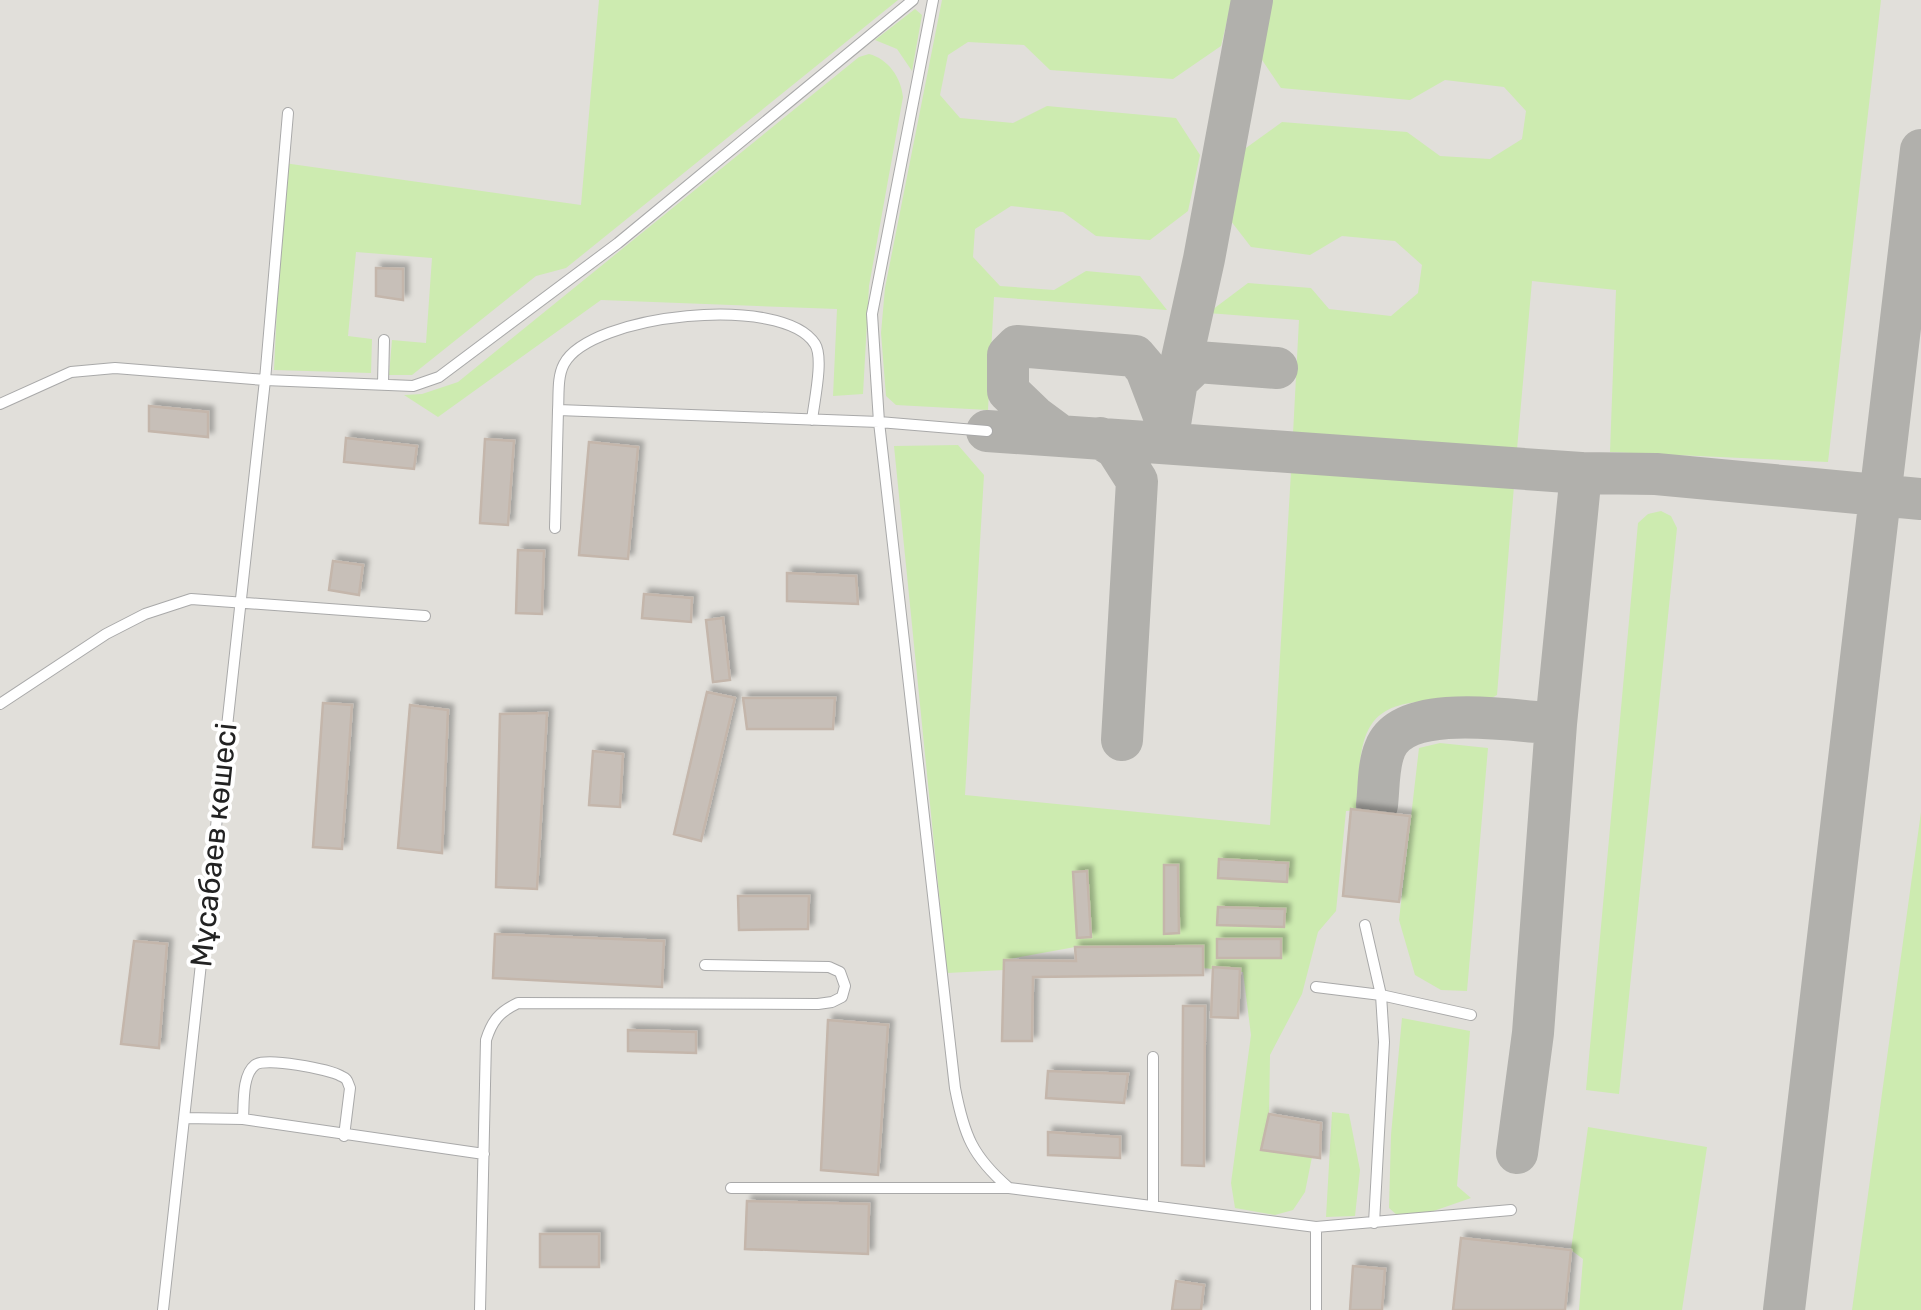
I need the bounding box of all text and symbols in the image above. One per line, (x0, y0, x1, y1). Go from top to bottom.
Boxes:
street label: Мұсабаев көшесі (183, 721, 245, 969)

